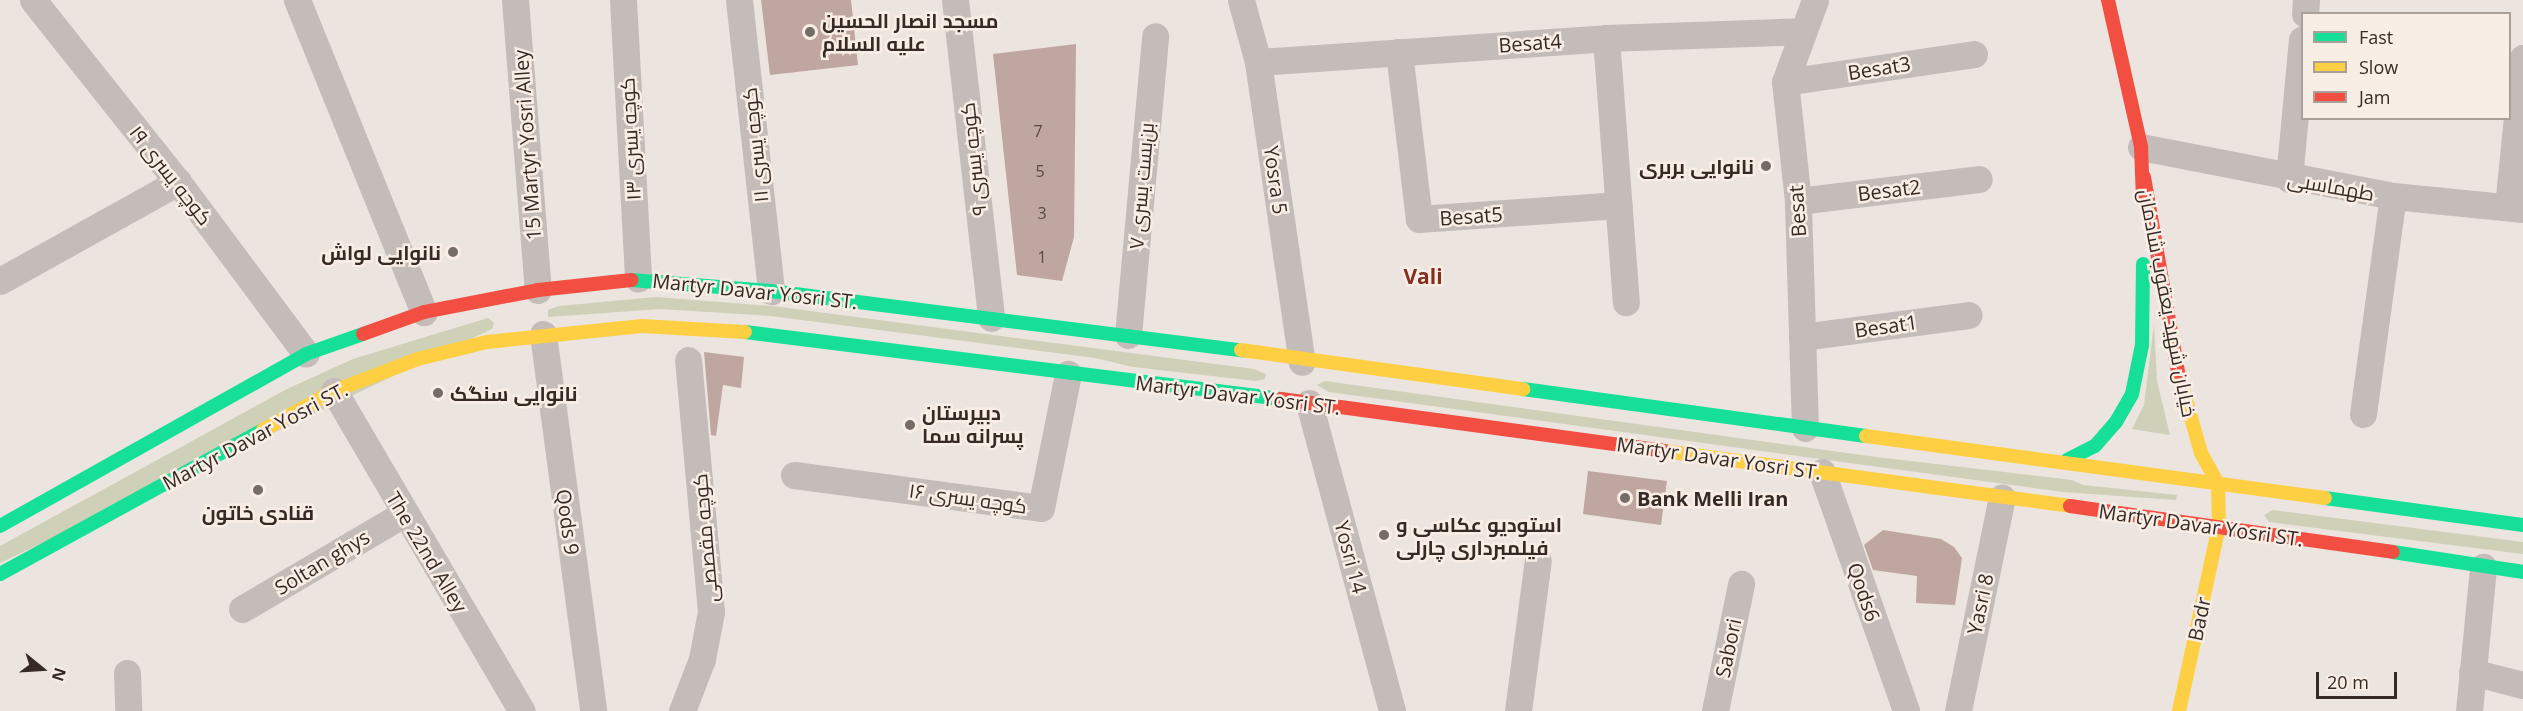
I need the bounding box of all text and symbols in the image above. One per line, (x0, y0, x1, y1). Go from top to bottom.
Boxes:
place label: مسجد انصار الحسین علیه السلام (822, 8, 998, 55)
legend (2301, 12, 2511, 120)
marker: مسجد انصار الحسین علیه السلام (803, 25, 817, 39)
text: Fast (2359, 25, 2393, 49)
street label: Besat4 (1498, 29, 1562, 57)
street label: 15 Martyr Yosri Alley (508, 49, 546, 241)
street label: Besat3 (1846, 51, 1912, 85)
text: Slow (2359, 55, 2398, 79)
street label: کوچه یسری ۱۳ (615, 77, 645, 201)
text: Jam (2359, 85, 2391, 109)
street label: کوچه یسری ۱۱ (737, 86, 773, 204)
street label: کوچه یسری ۹ (955, 101, 991, 217)
street label: کوچه یسری ۱۹ (125, 120, 217, 230)
house number: 7 (1033, 121, 1043, 141)
street label: بن‌بست یسری ۷ (1124, 122, 1158, 250)
street label: Yosra 5 (1259, 144, 1293, 216)
place label: نانوایی بربری (1639, 154, 1754, 178)
marker: نانوایی بربری (1759, 159, 1773, 173)
house number: 5 (1035, 161, 1045, 181)
street label: طهماسبی (2286, 167, 2376, 205)
street label: Besat2 (1856, 174, 1922, 206)
street label: Besat (1783, 184, 1811, 238)
street label: خیابان شهید یعقوب شادمان (2134, 187, 2202, 419)
street label: Besat5 (1439, 202, 1503, 230)
house number: 3 (1037, 203, 1047, 223)
place label: نانوایی لواش (321, 240, 441, 264)
marker: نانوایی لواش (446, 245, 460, 259)
house number: 1 (1037, 247, 1047, 267)
district label: Vali (1403, 263, 1443, 289)
street label: Martyr Davar Yosri ST. (651, 268, 859, 314)
street label: Besat1 (1853, 310, 1919, 342)
street label: Martyr Davar Yosri ST. (1134, 371, 1342, 419)
street label: Martyr Davar Yosri ST. (158, 377, 352, 495)
place label: نانوایی سنگک (450, 381, 577, 405)
marker: نانوایی سنگک (431, 386, 445, 400)
place label: دبیرستان پسرانه سما (922, 401, 1024, 448)
marker: دبیرستان پسرانه سما (903, 418, 917, 432)
street label: Martyr Davar Yosri ST. (1615, 432, 1823, 484)
street label: کوچه مقصصی (687, 473, 723, 603)
street label: کوچه یسری ۱۶ (907, 478, 1029, 518)
marker: قنادی خاتون (251, 483, 265, 497)
place label: Bank Melli Iran (1637, 486, 1788, 510)
street label: The 22nd Alley (382, 487, 472, 617)
street label: Qods 9 (552, 488, 584, 556)
marker: Bank Melli Iran (1618, 491, 1632, 505)
street label: Martyr Davar Yosri ST. (2097, 499, 2305, 551)
place label: قنادی خاتون (202, 500, 314, 524)
place label: استودیو عکاسی و فیلمبرداری چارلی (1396, 512, 1562, 559)
street label: Yosri 14 (1330, 518, 1372, 596)
street label: Soltan ghys (270, 524, 374, 600)
marker: استودیو عکاسی و فیلمبرداری چارلی (1377, 528, 1391, 542)
street label: Qods6 (1843, 559, 1885, 625)
street label: Yasri 8 (1962, 571, 1998, 637)
street label: Badr (2183, 595, 2215, 643)
street label: Sabori (1710, 616, 1746, 680)
north arrow (12, 639, 72, 699)
scale bar (2319, 660, 2400, 698)
text: N (47, 665, 72, 684)
text: 20 m (2327, 670, 2369, 694)

